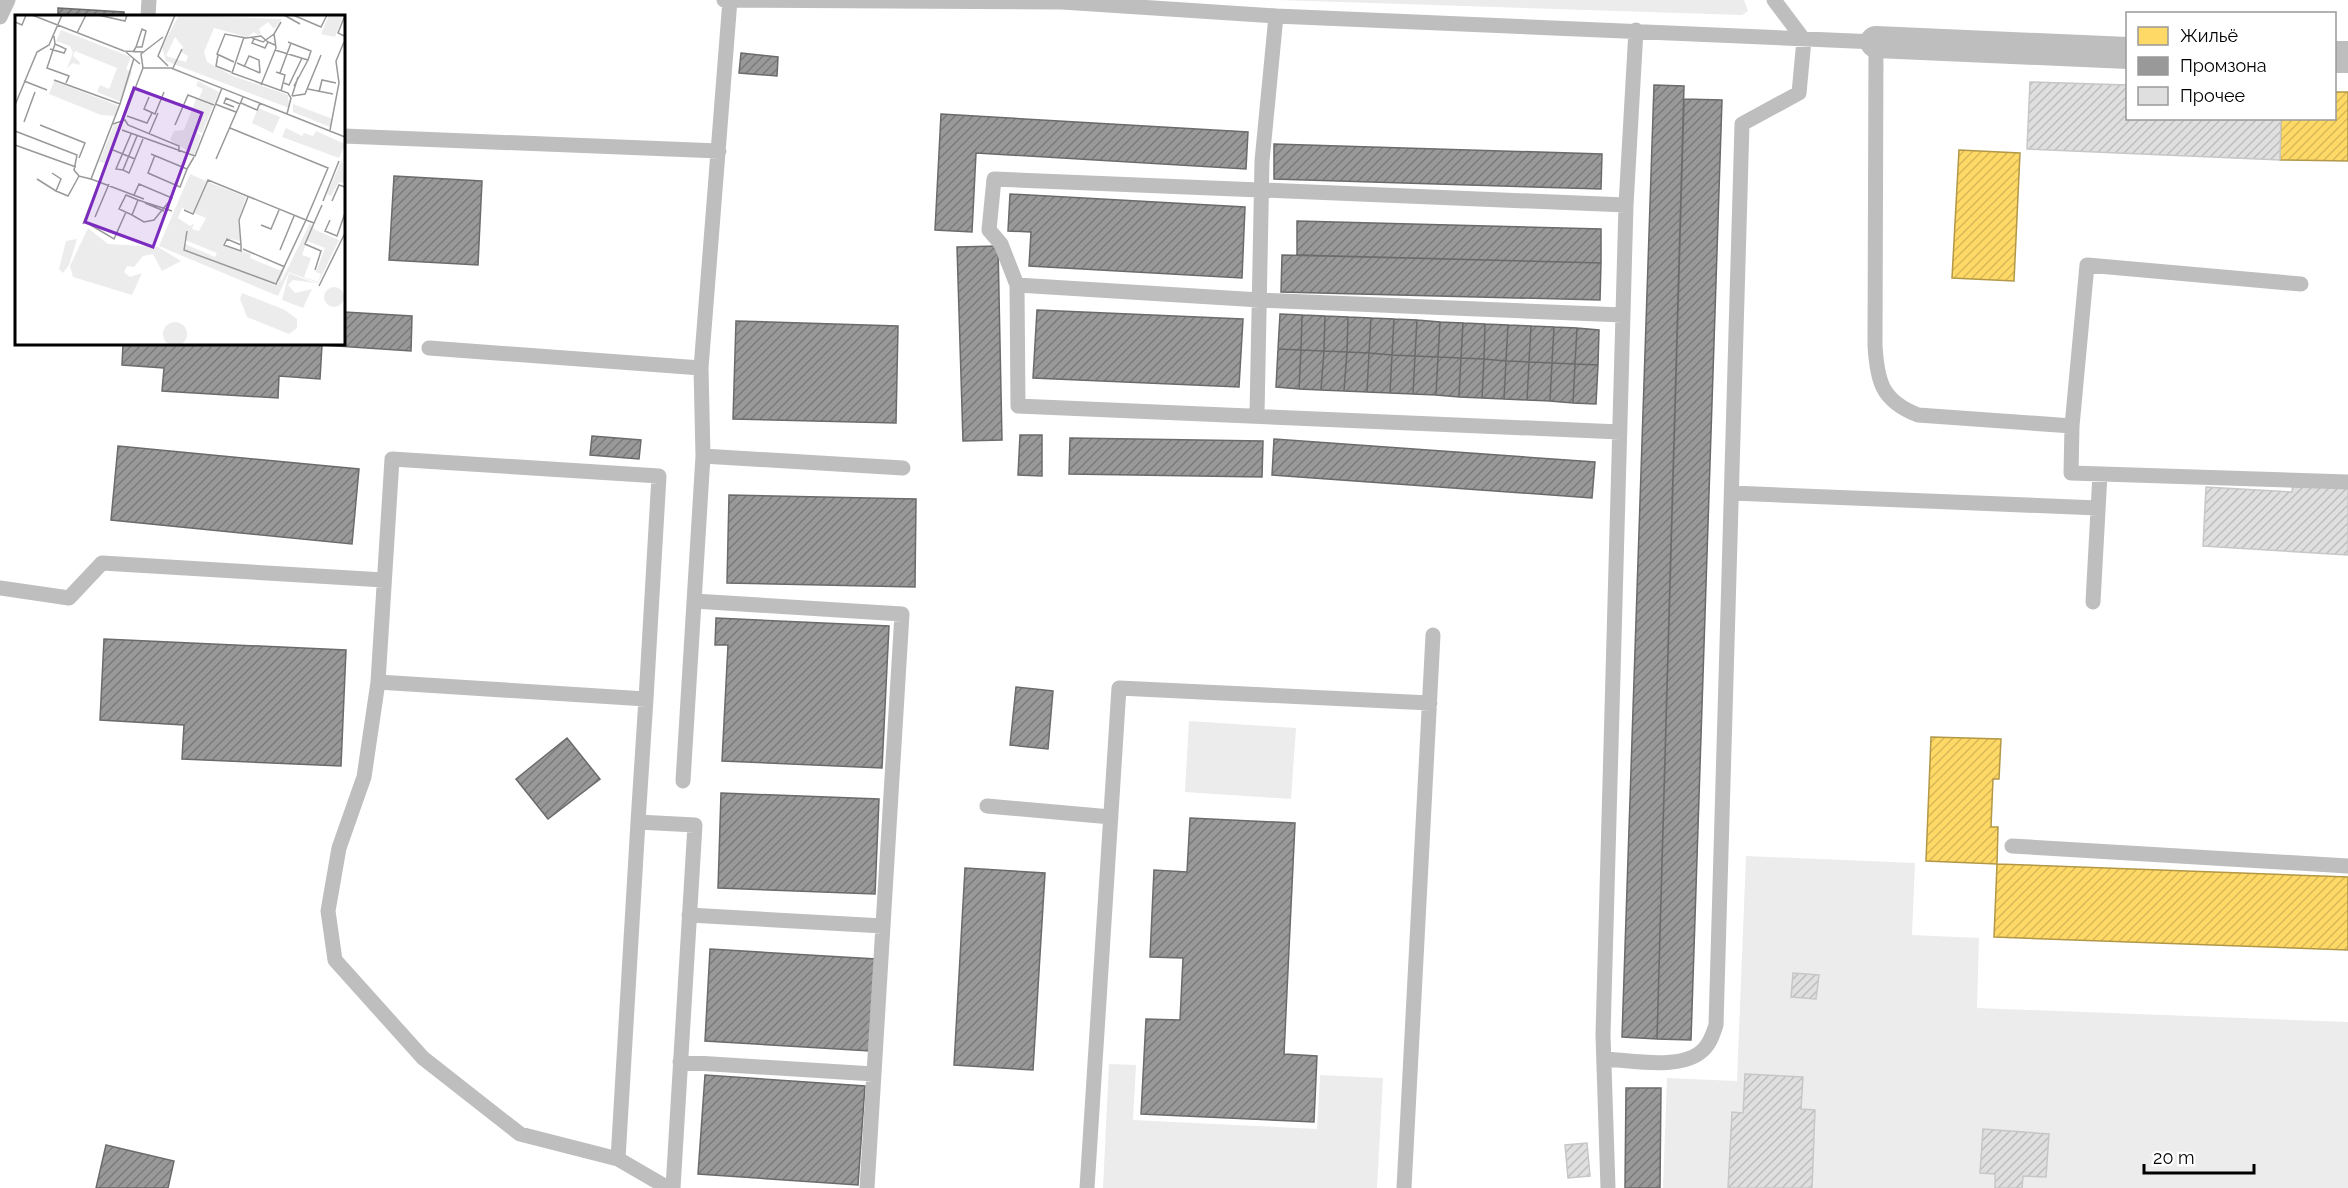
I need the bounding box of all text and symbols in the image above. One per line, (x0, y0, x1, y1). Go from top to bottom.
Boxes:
legend (2126, 12, 2336, 120)
inset map (15, 15, 345, 345)
text: Жильё (2180, 25, 2238, 46)
text: Промзона (2180, 55, 2267, 76)
text: Прочее (2180, 85, 2246, 106)
scale bar (2144, 1137, 2254, 1175)
text: 20 m (2153, 1147, 2195, 1168)

